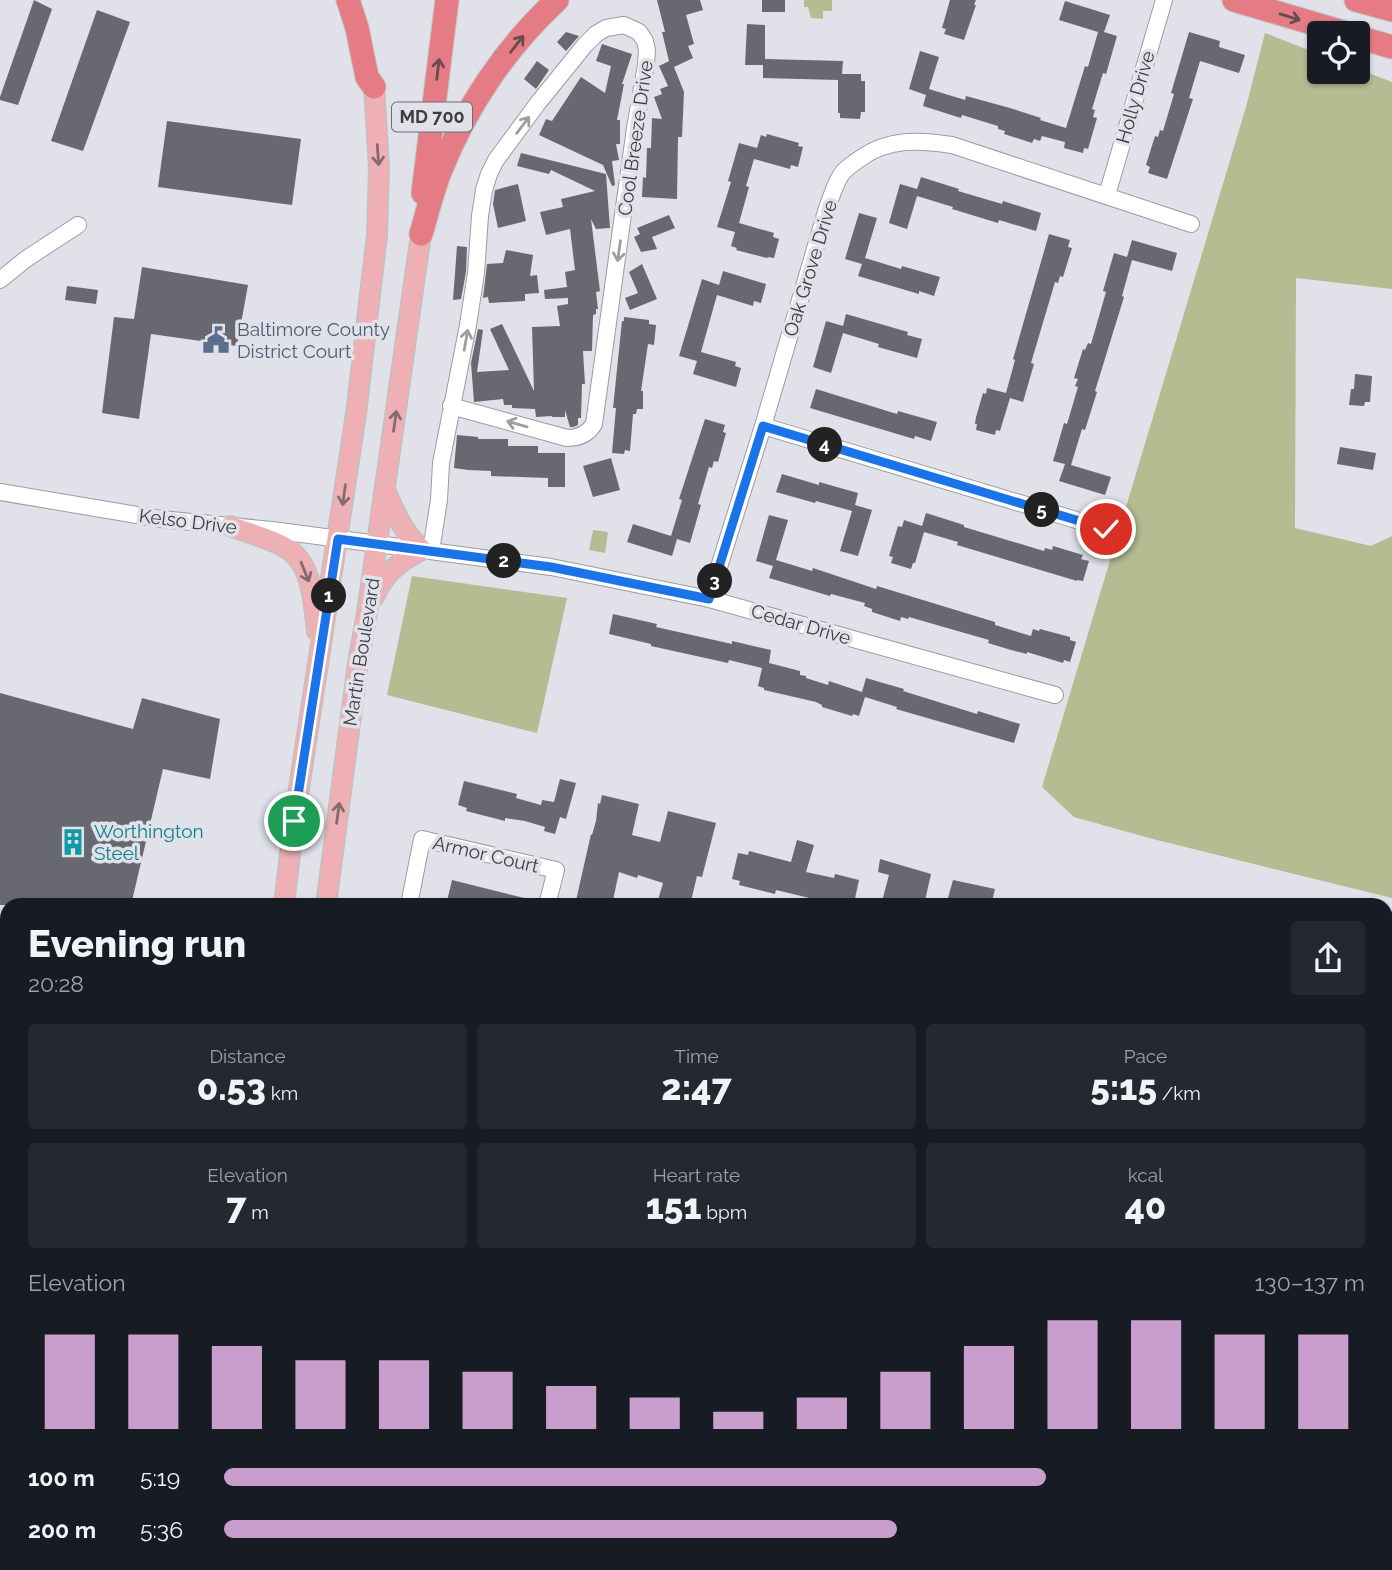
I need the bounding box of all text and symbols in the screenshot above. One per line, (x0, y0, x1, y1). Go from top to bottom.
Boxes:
one-way arrow (1279, 11, 1301, 24)
map controls (1307, 21, 1370, 84)
button: locate (1307, 21, 1370, 84)
one-way arrow (509, 35, 524, 53)
street label: Holly Drive (1111, 48, 1159, 146)
one-way arrow (431, 58, 444, 81)
street label: Cool Breeze Drive (613, 59, 657, 217)
road number: MD 700 (392, 103, 472, 132)
one-way arrow (515, 116, 530, 134)
one-way arrow (372, 144, 385, 166)
street label: Oak Grove Drive (779, 197, 841, 339)
one-way arrow (612, 239, 625, 262)
place label: Baltimore County District Court (237, 318, 390, 362)
public building icon: Baltimore County District Court (201, 325, 231, 355)
one-way arrow (459, 329, 473, 352)
one-way arrow (388, 410, 401, 433)
one-way arrow (506, 417, 528, 430)
pin: 4 (808, 428, 842, 462)
text: 4 (819, 433, 830, 455)
one-way arrow (337, 483, 350, 505)
pin: 5 (1024, 492, 1060, 528)
text: 5 (1036, 498, 1047, 520)
pin (1076, 499, 1136, 559)
street label: Kelso Drive (138, 504, 238, 538)
icon: check (1087, 510, 1125, 548)
pin: 2 (486, 544, 522, 578)
text: 2 (498, 549, 509, 571)
one-way arrow (300, 561, 313, 583)
pin: 3 (698, 564, 732, 598)
text: 3 (709, 569, 720, 591)
street label: Martin Boulevard (338, 576, 384, 728)
pin: 1 (312, 578, 346, 614)
text: 1 (324, 584, 333, 606)
street label: Cedar Drive (749, 599, 853, 649)
pin (264, 791, 324, 851)
icon: arrive (275, 802, 313, 840)
one-way arrow (332, 802, 345, 825)
place label: Worthington Steel (94, 820, 204, 864)
building icon: Worthington Steel (58, 827, 88, 857)
street label: Armor Court (431, 831, 542, 877)
text: Evening run (28, 921, 246, 966)
button: share (1291, 921, 1365, 995)
text: 20:28 (28, 970, 84, 997)
text: Distance (209, 1045, 286, 1067)
text: Time (674, 1045, 719, 1067)
text: Pace (1124, 1045, 1167, 1067)
text: 0.53 (197, 1067, 266, 1108)
text: 2:47 (661, 1067, 732, 1108)
text: 5:15 (1090, 1067, 1157, 1108)
text: km (266, 1082, 298, 1104)
text: /km (1157, 1082, 1201, 1104)
text: Elevation (207, 1164, 288, 1186)
text: Heart rate (653, 1164, 740, 1186)
text: kcal (1128, 1164, 1163, 1186)
text: 7 (226, 1186, 246, 1227)
text: 151 (646, 1186, 702, 1227)
text: 40 (1125, 1186, 1166, 1227)
text: m (246, 1201, 269, 1223)
text: bpm (702, 1201, 747, 1223)
text: Elevation (28, 1269, 126, 1296)
text: 130–137 m (1255, 1269, 1365, 1296)
text: 100 m (28, 1464, 95, 1491)
text: 5:19 (140, 1464, 180, 1491)
text: 200 m (28, 1516, 96, 1543)
text: 5:36 (140, 1516, 183, 1543)

